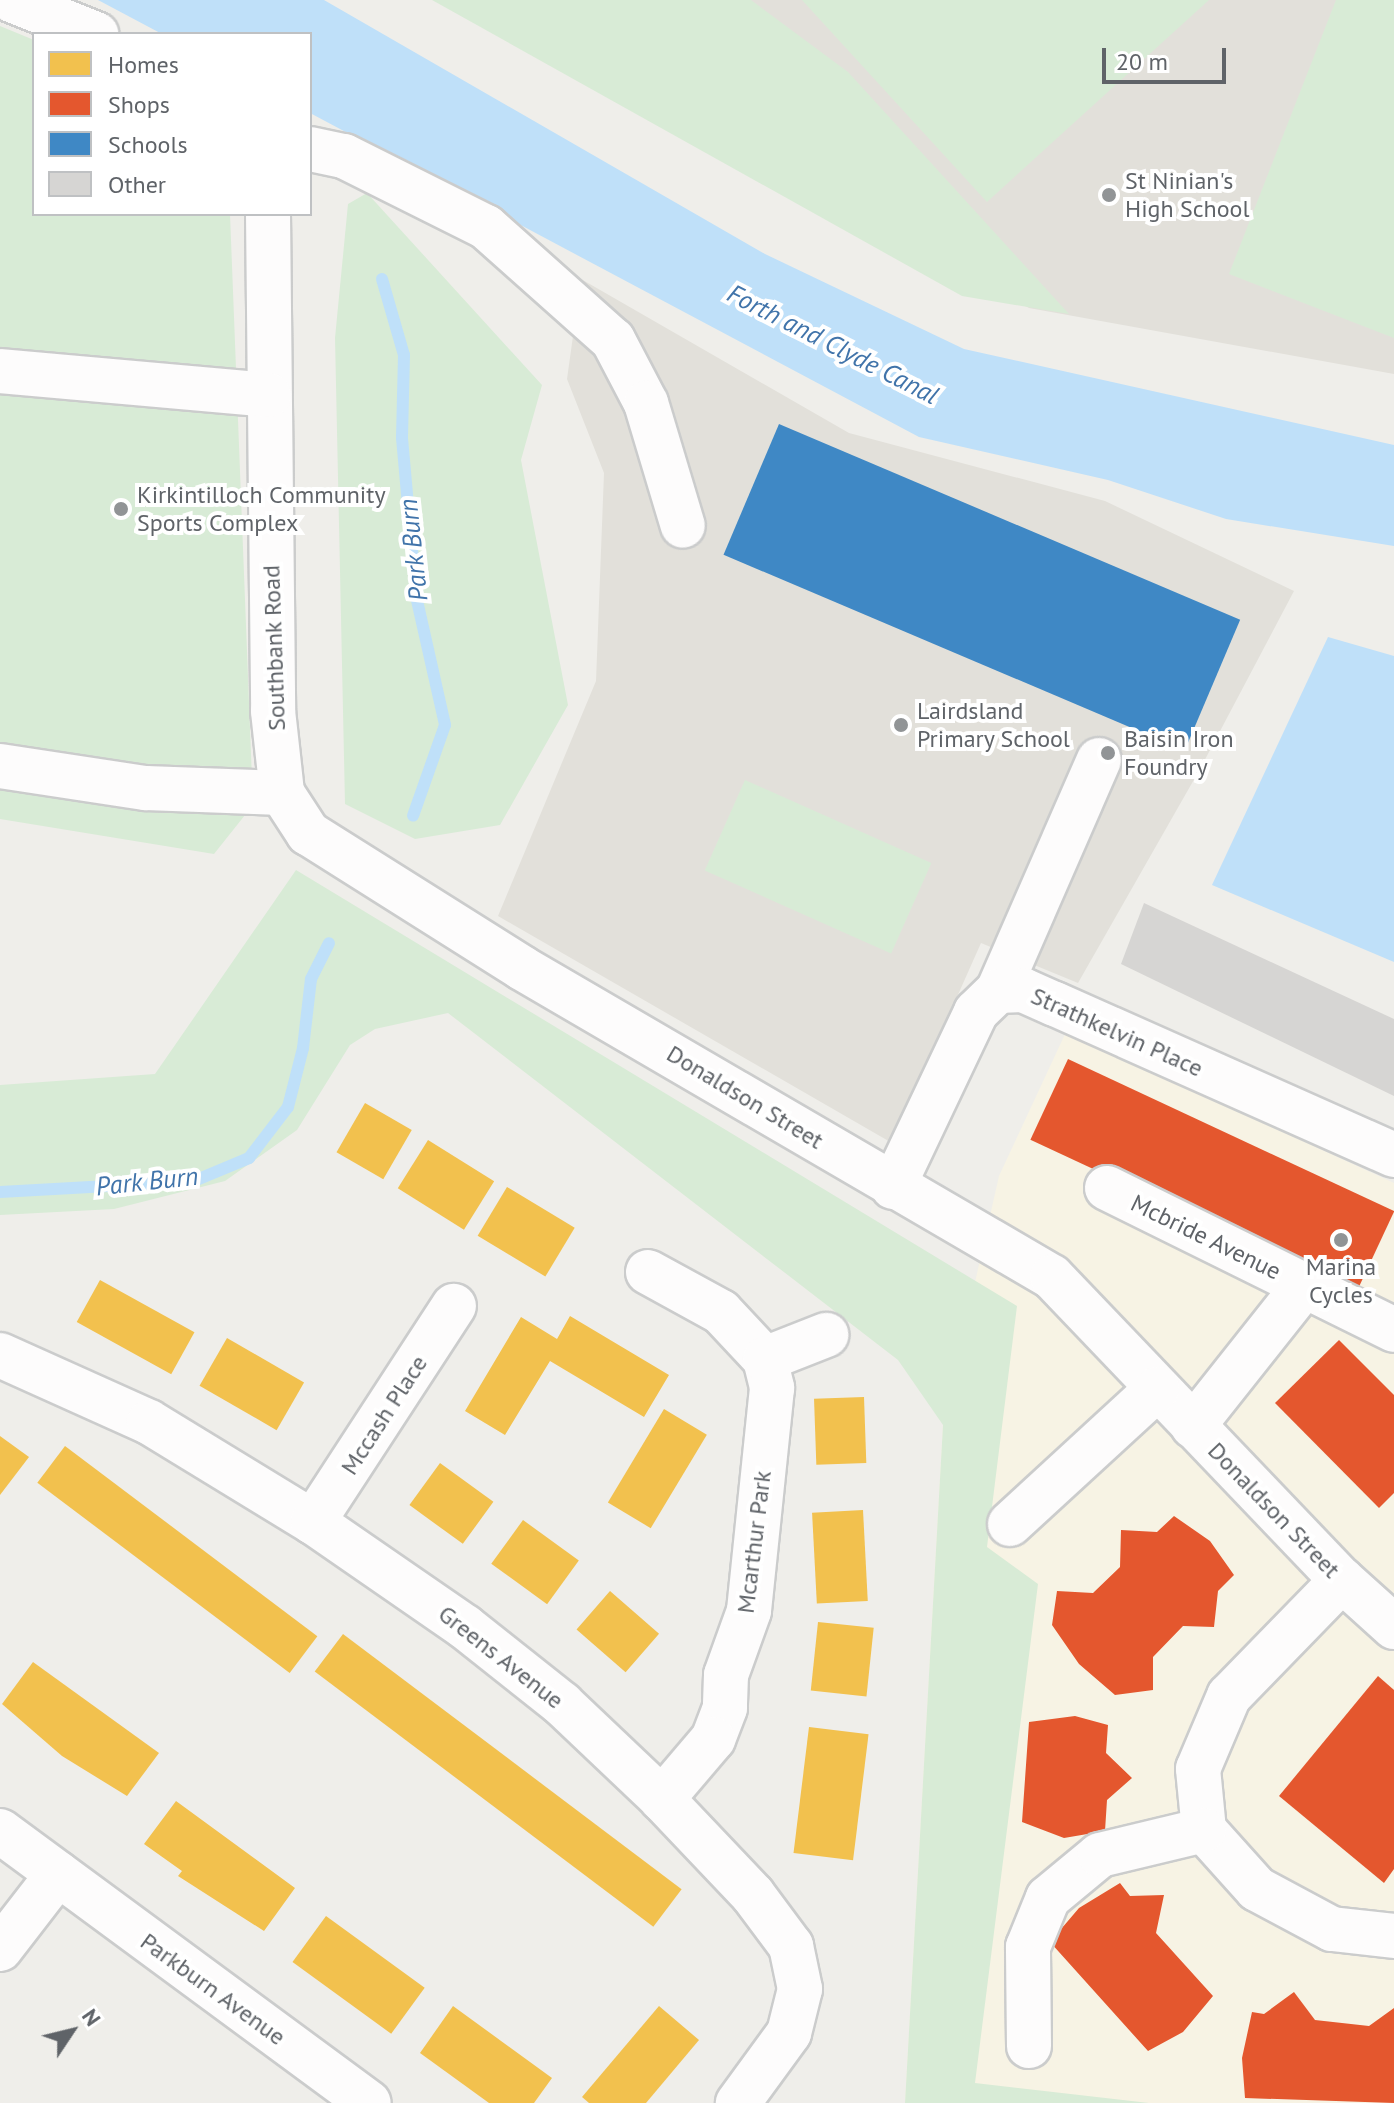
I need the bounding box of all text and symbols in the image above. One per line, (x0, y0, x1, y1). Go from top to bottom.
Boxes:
legend (32, 32, 312, 216)
scale bar (1106, 32, 1230, 82)
text: 20 m (1116, 46, 1168, 77)
text: Homes (108, 49, 179, 80)
text: Shops (108, 89, 170, 120)
text: Schools (108, 129, 188, 160)
place label: St Ninian's High School (1125, 167, 1249, 223)
text: Other (108, 169, 166, 200)
marker: St Ninian's High School (1100, 186, 1118, 204)
water label: Forth and Clyde Canal (722, 277, 944, 411)
place label: Kirkintilloch Community Sports Complex (137, 481, 386, 537)
water label: Park Burn (392, 497, 434, 603)
marker: Kirkintilloch Community Sports Complex (112, 500, 130, 518)
street label: Southbank Road (257, 564, 291, 732)
place label: Lairdsland Primary School (917, 697, 1071, 753)
marker: Lairdsland Primary School (892, 716, 910, 734)
place label: Baisin Iron Foundry (1124, 725, 1234, 781)
marker: Baisin Iron Foundry (1099, 744, 1117, 762)
street label: Strathkelvin Place (1027, 981, 1207, 1083)
street label: Donaldson Street (662, 1039, 828, 1155)
water label: Park Burn (94, 1160, 200, 1202)
street label: Mcbride Avenue (1126, 1188, 1286, 1286)
marker: Marina Cycles (1332, 1231, 1350, 1249)
place label: Marina Cycles (1306, 1253, 1376, 1309)
street label: Mccash Place (335, 1350, 433, 1480)
street label: Donaldson Street (1202, 1436, 1346, 1584)
street label: Mcarthur Park (731, 1469, 777, 1615)
street label: Greens Avenue (432, 1599, 570, 1715)
street label: Parkburn Avenue (135, 1927, 291, 2051)
north arrow (32, 1991, 112, 2071)
text: N (76, 2003, 107, 2031)

